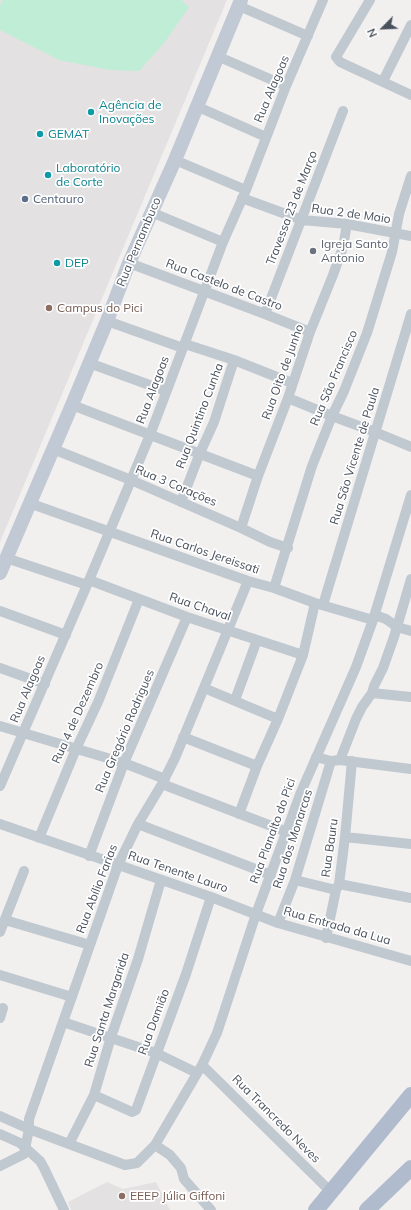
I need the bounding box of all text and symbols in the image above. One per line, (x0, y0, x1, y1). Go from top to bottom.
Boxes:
north arrow (363, 8, 403, 48)
text: N (364, 26, 380, 40)
street label: Rua Alagoas (251, 53, 293, 125)
place label: Agência de Inovações (99, 98, 161, 126)
marker: Agência de Inovações (86, 107, 96, 117)
place label: GEMAT (48, 127, 89, 141)
marker: GEMAT (35, 129, 45, 139)
street label: Travessa 23 de Março (263, 149, 321, 267)
place label: Laboratório de Corte (56, 161, 120, 189)
marker: Laboratório de Corte (43, 170, 53, 180)
place label: Centauro (33, 192, 84, 206)
marker: Centauro (20, 194, 30, 204)
street label: Rua Pernambuco (114, 195, 164, 289)
street label: Rua 2 de Maio (310, 201, 392, 227)
place label: Igreja Santo Antonio (321, 237, 388, 265)
marker: Igreja Santo Antonio (308, 246, 318, 256)
place label: DEP (65, 256, 89, 270)
street label: Rua Castelo de Castro (164, 256, 284, 314)
marker: DEP (52, 258, 62, 268)
place label: Campus do Pici (57, 301, 143, 315)
marker: Campus do Pici (44, 303, 54, 313)
street label: Rua Oito de Junho (259, 322, 307, 422)
street label: Rua São Francisco (307, 328, 361, 428)
street label: Rua Alagoas (133, 354, 173, 426)
street label: Rua Quintino Cunha (173, 361, 227, 471)
street label: Rua São Vicente de Paula (327, 385, 383, 527)
street label: Rua 3 Corações (133, 462, 219, 510)
street label: Rua Carlos Jereissati (149, 527, 261, 577)
street label: Rua Chaval (167, 590, 233, 624)
street label: Rua Alagoas (7, 653, 49, 725)
street label: Rua 4 de Dezembro (49, 660, 107, 766)
street label: Rua Gregório Rodrigues (92, 667, 158, 795)
street label: Rua Planalto do Pici (247, 776, 299, 886)
street label: Rua dos Monarcas (270, 788, 316, 890)
street label: Rua Bauru (319, 818, 341, 878)
street label: Rua Abílio Farias (73, 842, 121, 936)
street label: Rua Tenente Lauro (126, 848, 230, 896)
street label: Rua Entrada da Lua (282, 904, 392, 948)
street label: Rua Santa Margarida (82, 951, 132, 1069)
street label: Rua Damião (135, 987, 173, 1057)
street label: Rua Trancredo Neves (229, 1072, 323, 1166)
place label: EEEP Júlia Giffoni (130, 1189, 225, 1203)
marker: EEEP Júlia Giffoni (117, 1191, 127, 1201)

